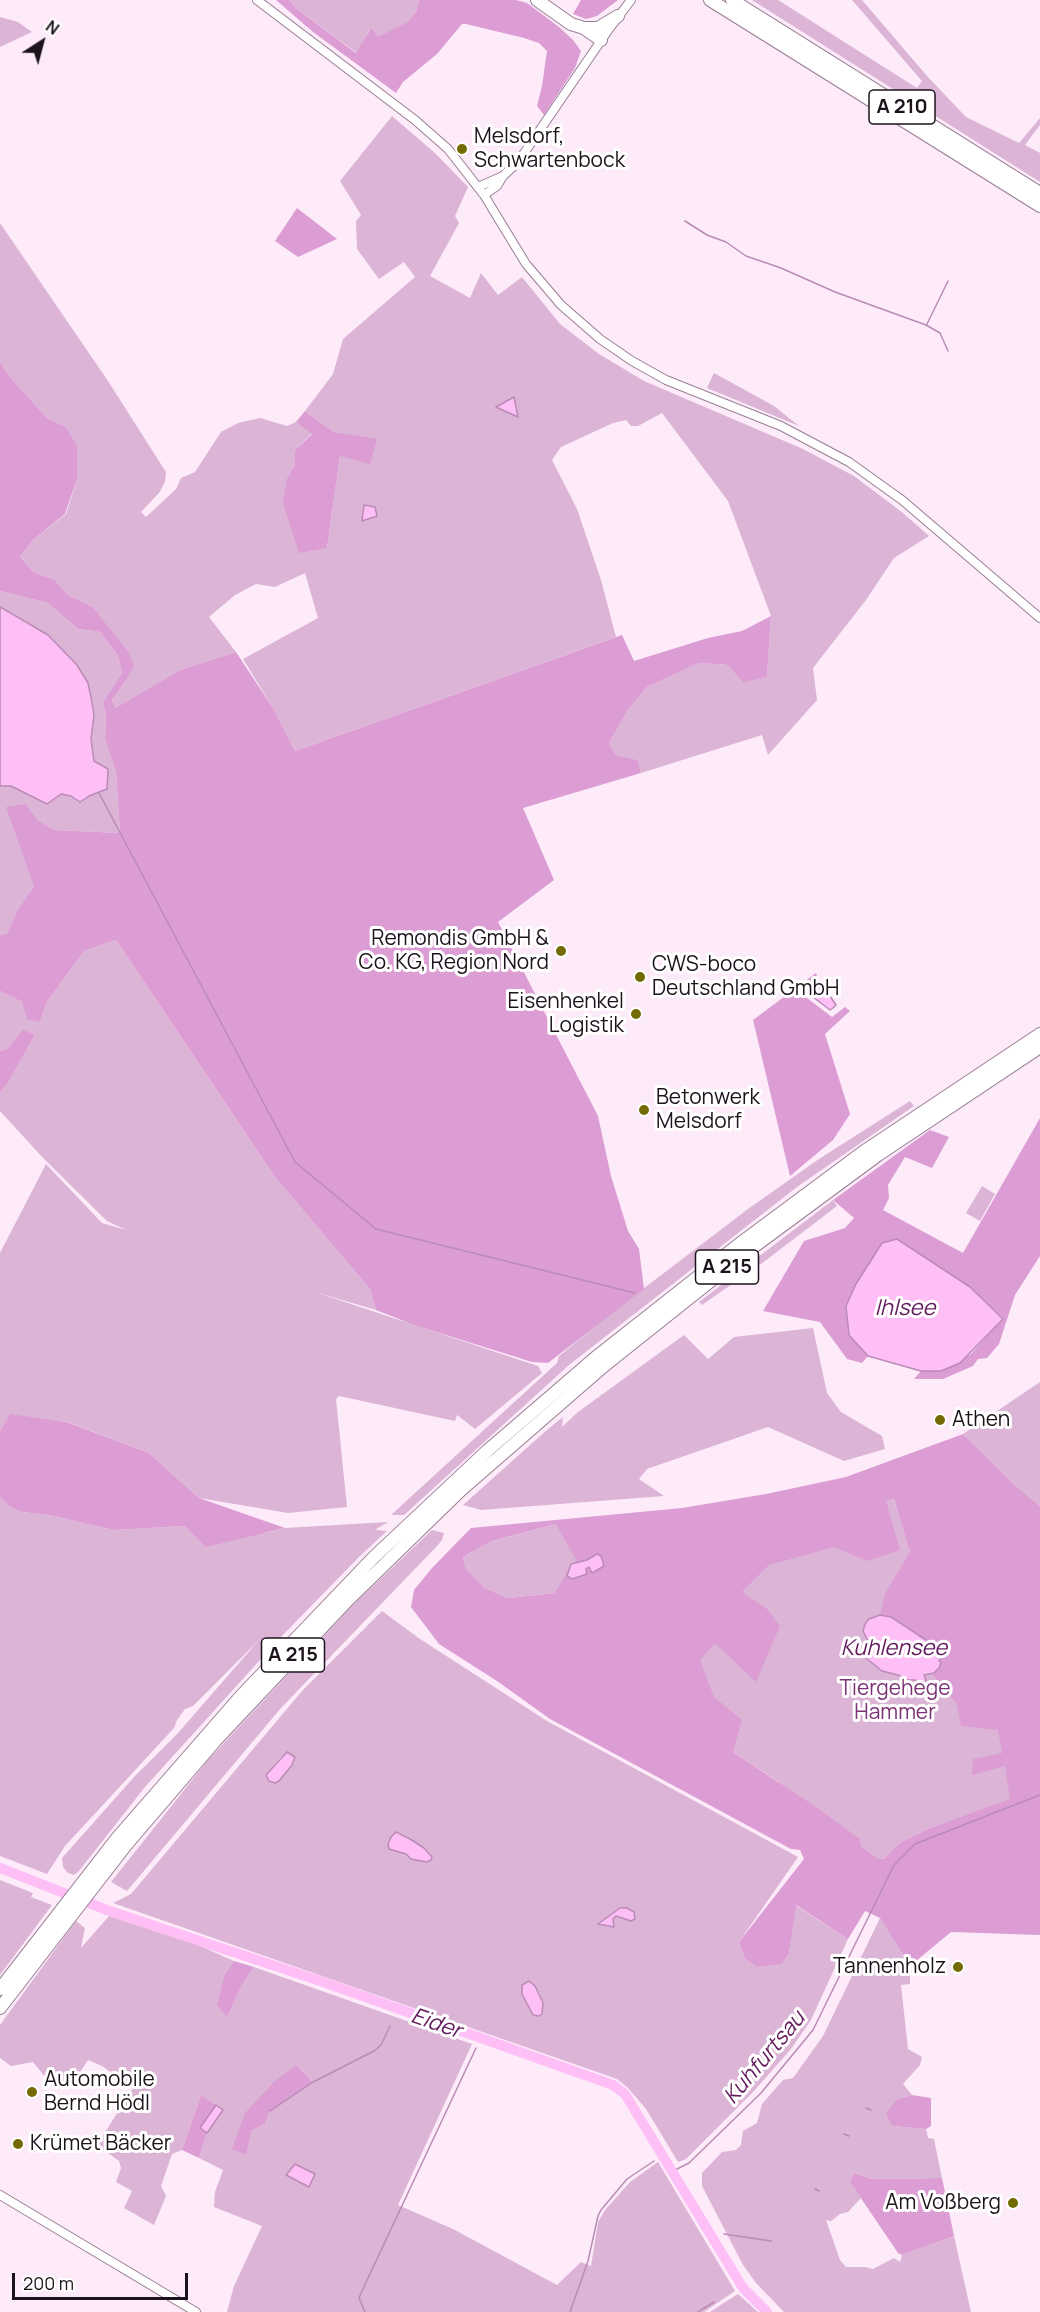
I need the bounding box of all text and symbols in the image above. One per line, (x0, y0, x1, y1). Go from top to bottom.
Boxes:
north arrow (12, 12, 72, 72)
text: N (41, 15, 64, 40)
road number: A 210 (869, 90, 935, 124)
place label: Melsdorf, Schwartenbock (474, 124, 625, 174)
marker: Melsdorf, Schwartenbock (455, 142, 469, 156)
place label: Remondis GmbH & Co. KG, Region Nord (359, 926, 549, 976)
marker: Remondis GmbH & Co. KG, Region Nord (554, 944, 568, 958)
place label: CWS-boco Deutschland GmbH (652, 952, 839, 1002)
marker: CWS-boco Deutschland GmbH (633, 970, 647, 984)
place label: Eisenhenkel Logistik (507, 989, 624, 1039)
marker: Eisenhenkel Logistik (629, 1007, 643, 1021)
place label: Betonwerk Melsdorf (656, 1085, 760, 1135)
marker: Betonwerk Melsdorf (637, 1103, 651, 1117)
road number: A 215 (696, 1250, 758, 1284)
water label: Ihlsee (875, 1296, 935, 1322)
place label: Athen (952, 1407, 1010, 1433)
marker: Athen (933, 1413, 947, 1427)
water label: Kuhlensee (841, 1636, 947, 1662)
road number: A 215 (262, 1638, 324, 1672)
park label: Tiergehege Hammer (839, 1676, 951, 1726)
place label: Tannenholz (833, 1954, 946, 1980)
marker: Tannenholz (951, 1960, 965, 1974)
water label: Eider (407, 2003, 465, 2045)
water label: Kuhfurtsau (719, 2006, 811, 2110)
place label: Automobile Bernd Hödl (44, 2067, 155, 2117)
marker: Automobile Bernd Hödl (25, 2085, 39, 2099)
place label: Krümet Bäcker (30, 2131, 171, 2157)
marker: Krümet Bäcker (11, 2137, 25, 2151)
place label: Am Voßberg (885, 2190, 1001, 2216)
marker: Am Voßberg (1006, 2196, 1020, 2210)
scale bar (15, 2261, 190, 2299)
text: 200 m (23, 2271, 74, 2295)

